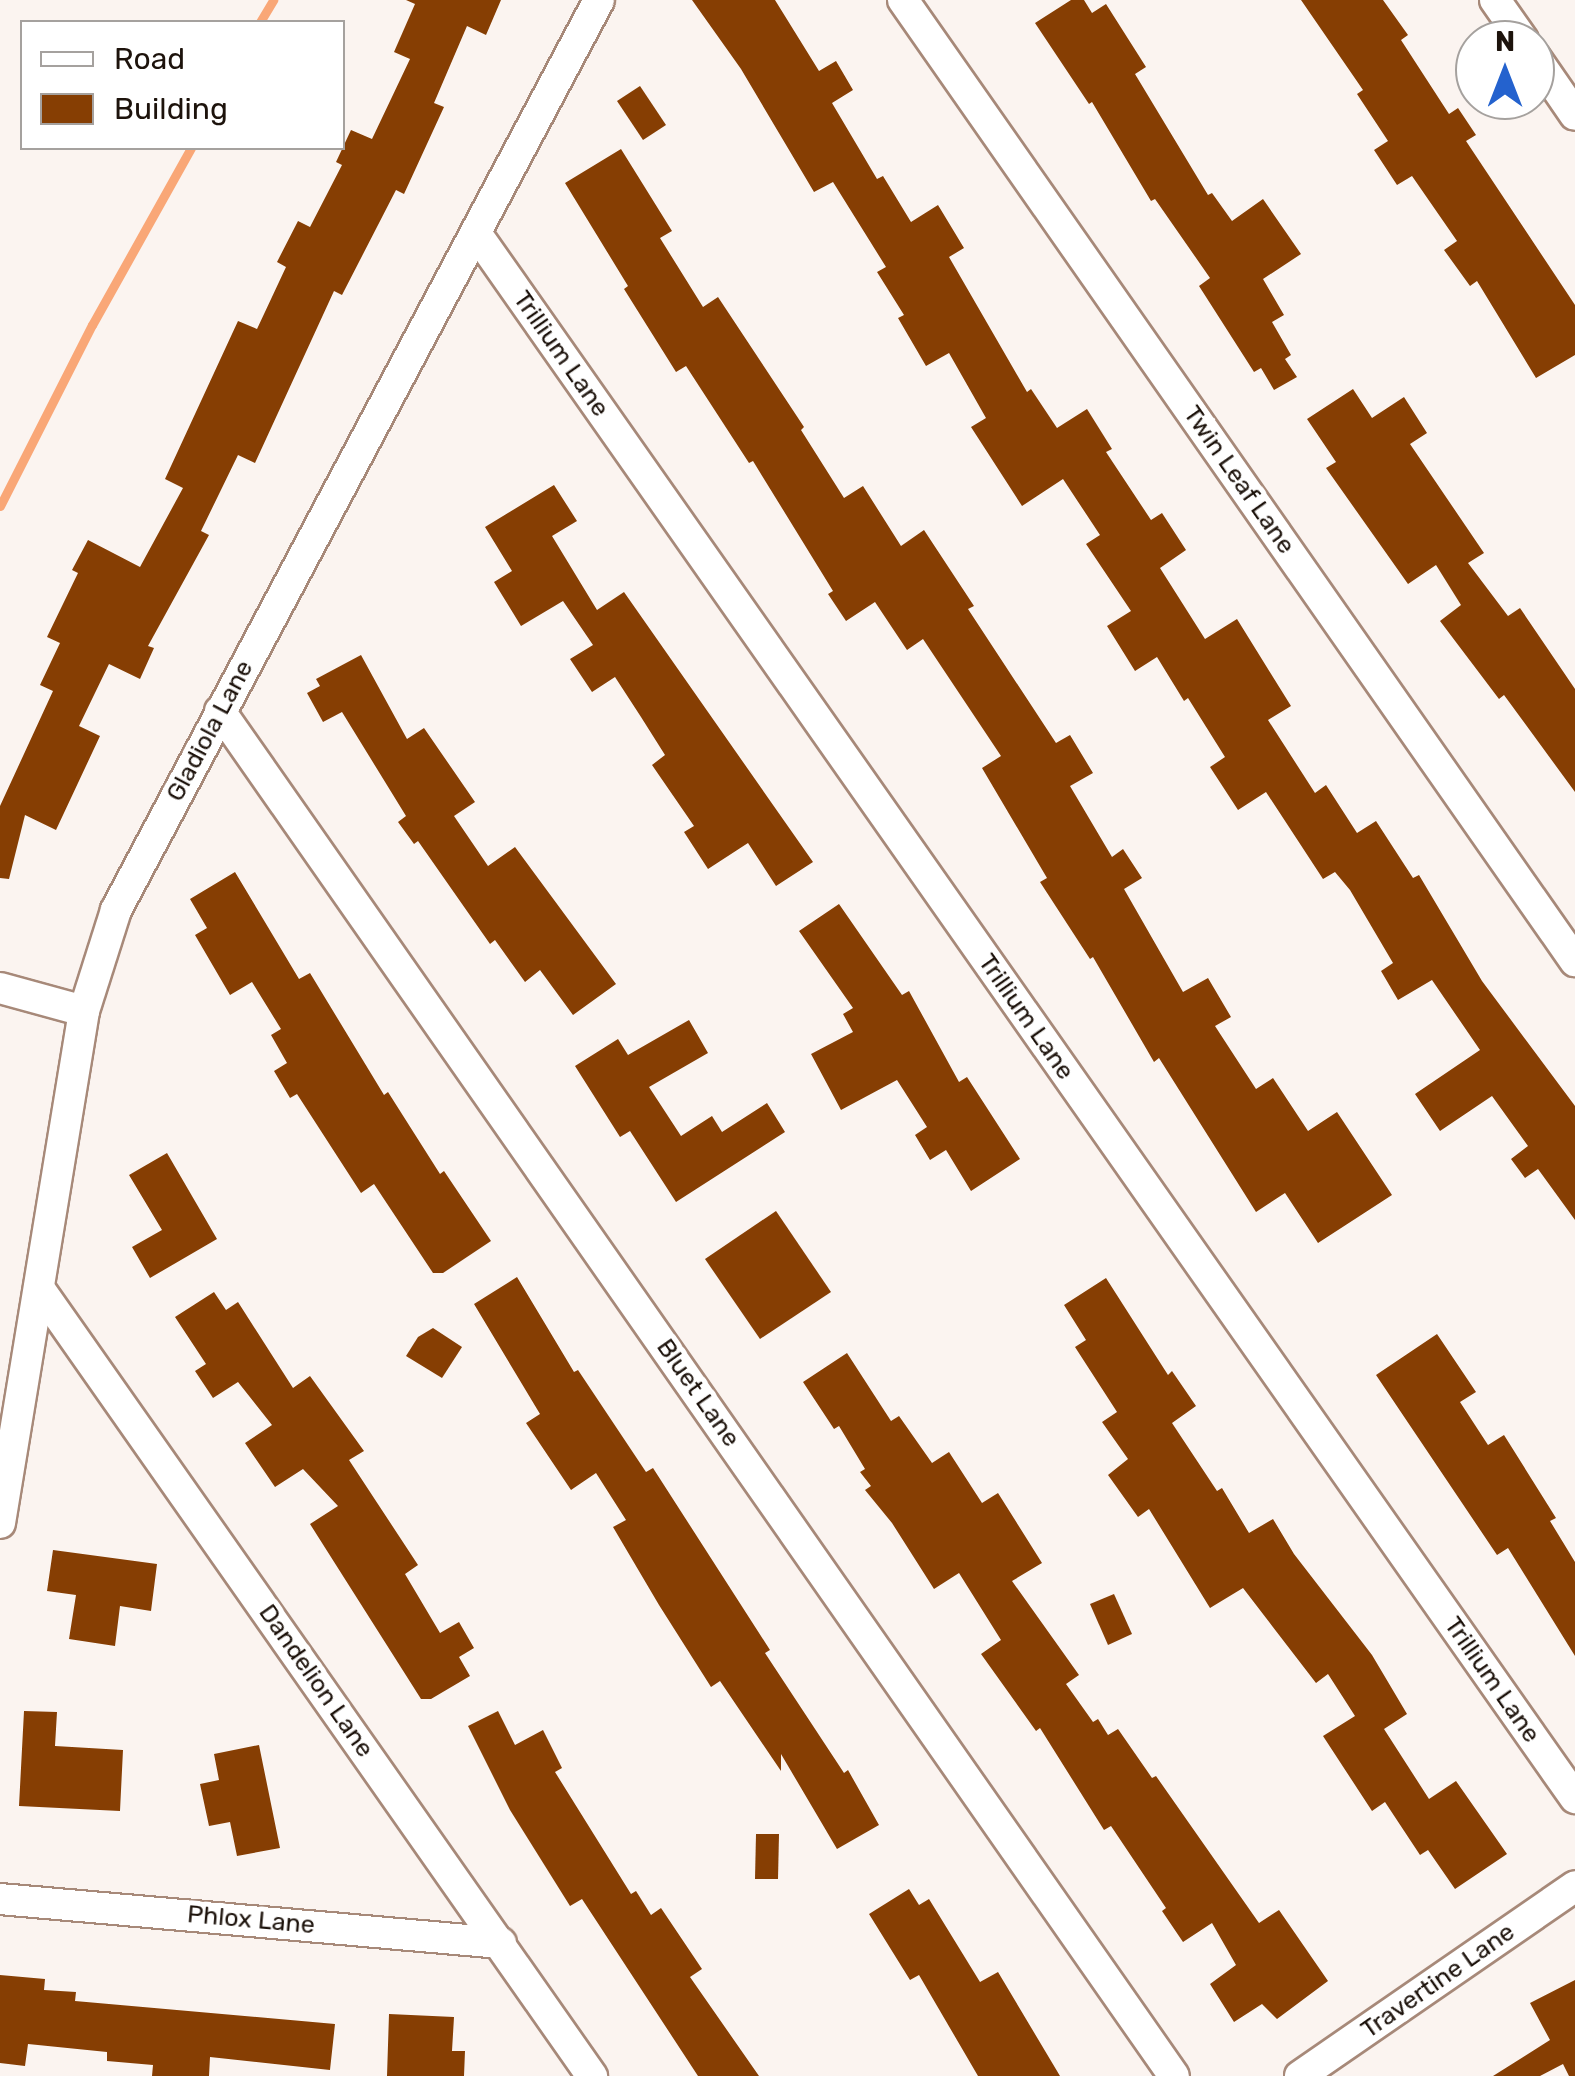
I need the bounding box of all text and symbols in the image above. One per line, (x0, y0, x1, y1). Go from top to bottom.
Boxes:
legend (20, 20, 345, 150)
north arrow (1455, 20, 1555, 120)
text: N (1495, 25, 1515, 58)
text: Road (114, 41, 185, 77)
text: Building (114, 91, 228, 127)
street label: Trillium Lane (507, 285, 615, 423)
street label: Twin Leaf Lane (1177, 400, 1301, 560)
street label: Gladiola Lane (160, 655, 260, 807)
street label: Trillium Lane (972, 948, 1080, 1086)
street label: Bluet Lane (650, 1333, 746, 1453)
street label: Dandelion Lane (252, 1599, 380, 1763)
street label: Trillium Lane (1438, 1611, 1546, 1749)
street label: Phlox Lane (186, 1899, 316, 1941)
street label: Travertine Lane (1356, 1917, 1520, 2045)

